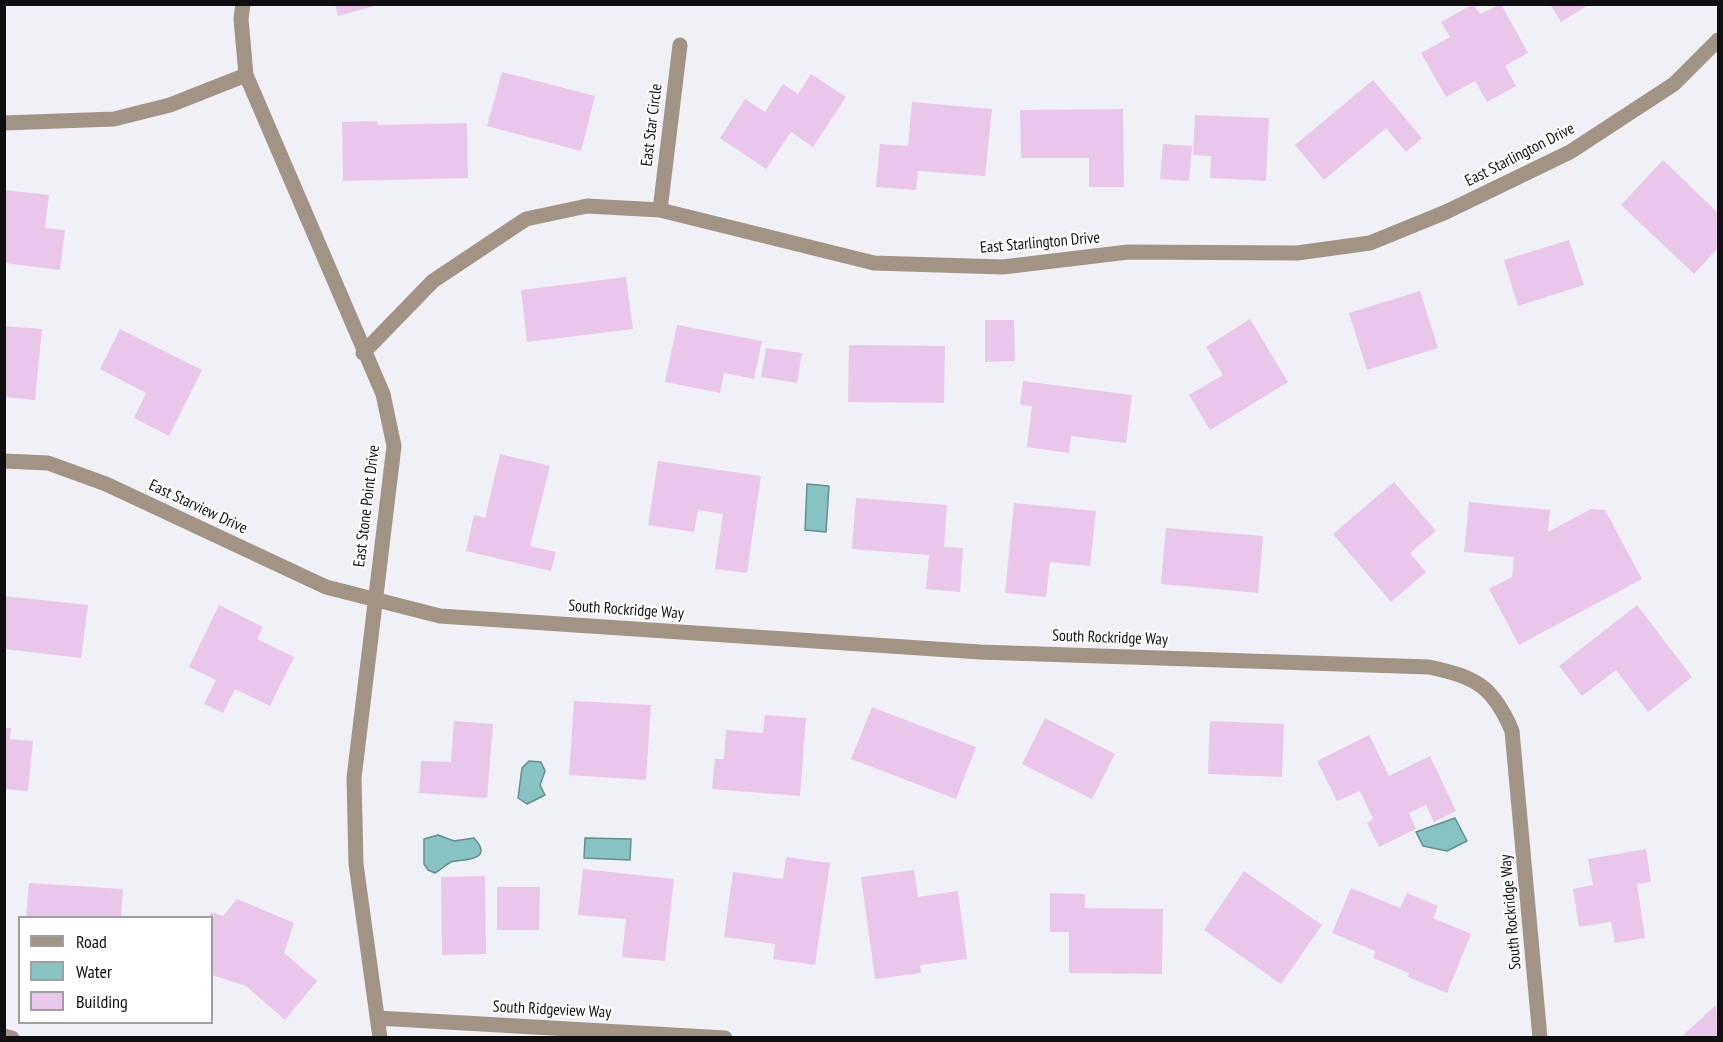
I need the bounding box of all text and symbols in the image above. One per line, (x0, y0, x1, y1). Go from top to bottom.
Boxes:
street label: East Star Circle (637, 83, 667, 167)
street label: East Starlington Drive (1462, 119, 1578, 191)
street label: East Starlington Drive (979, 228, 1101, 258)
street label: East Stone Point Drive (350, 444, 384, 568)
street label: East Starview Drive (146, 476, 250, 538)
street label: South Rockridge Way (568, 596, 684, 624)
street label: South Rockridge Way (1052, 626, 1168, 650)
street label: South Rockridge Way (1496, 854, 1526, 970)
legend (18, 916, 213, 1024)
text: Road (76, 930, 107, 953)
text: Water (76, 960, 112, 983)
text: Building (76, 990, 128, 1013)
street label: South Ridgeview Way (492, 997, 612, 1023)

